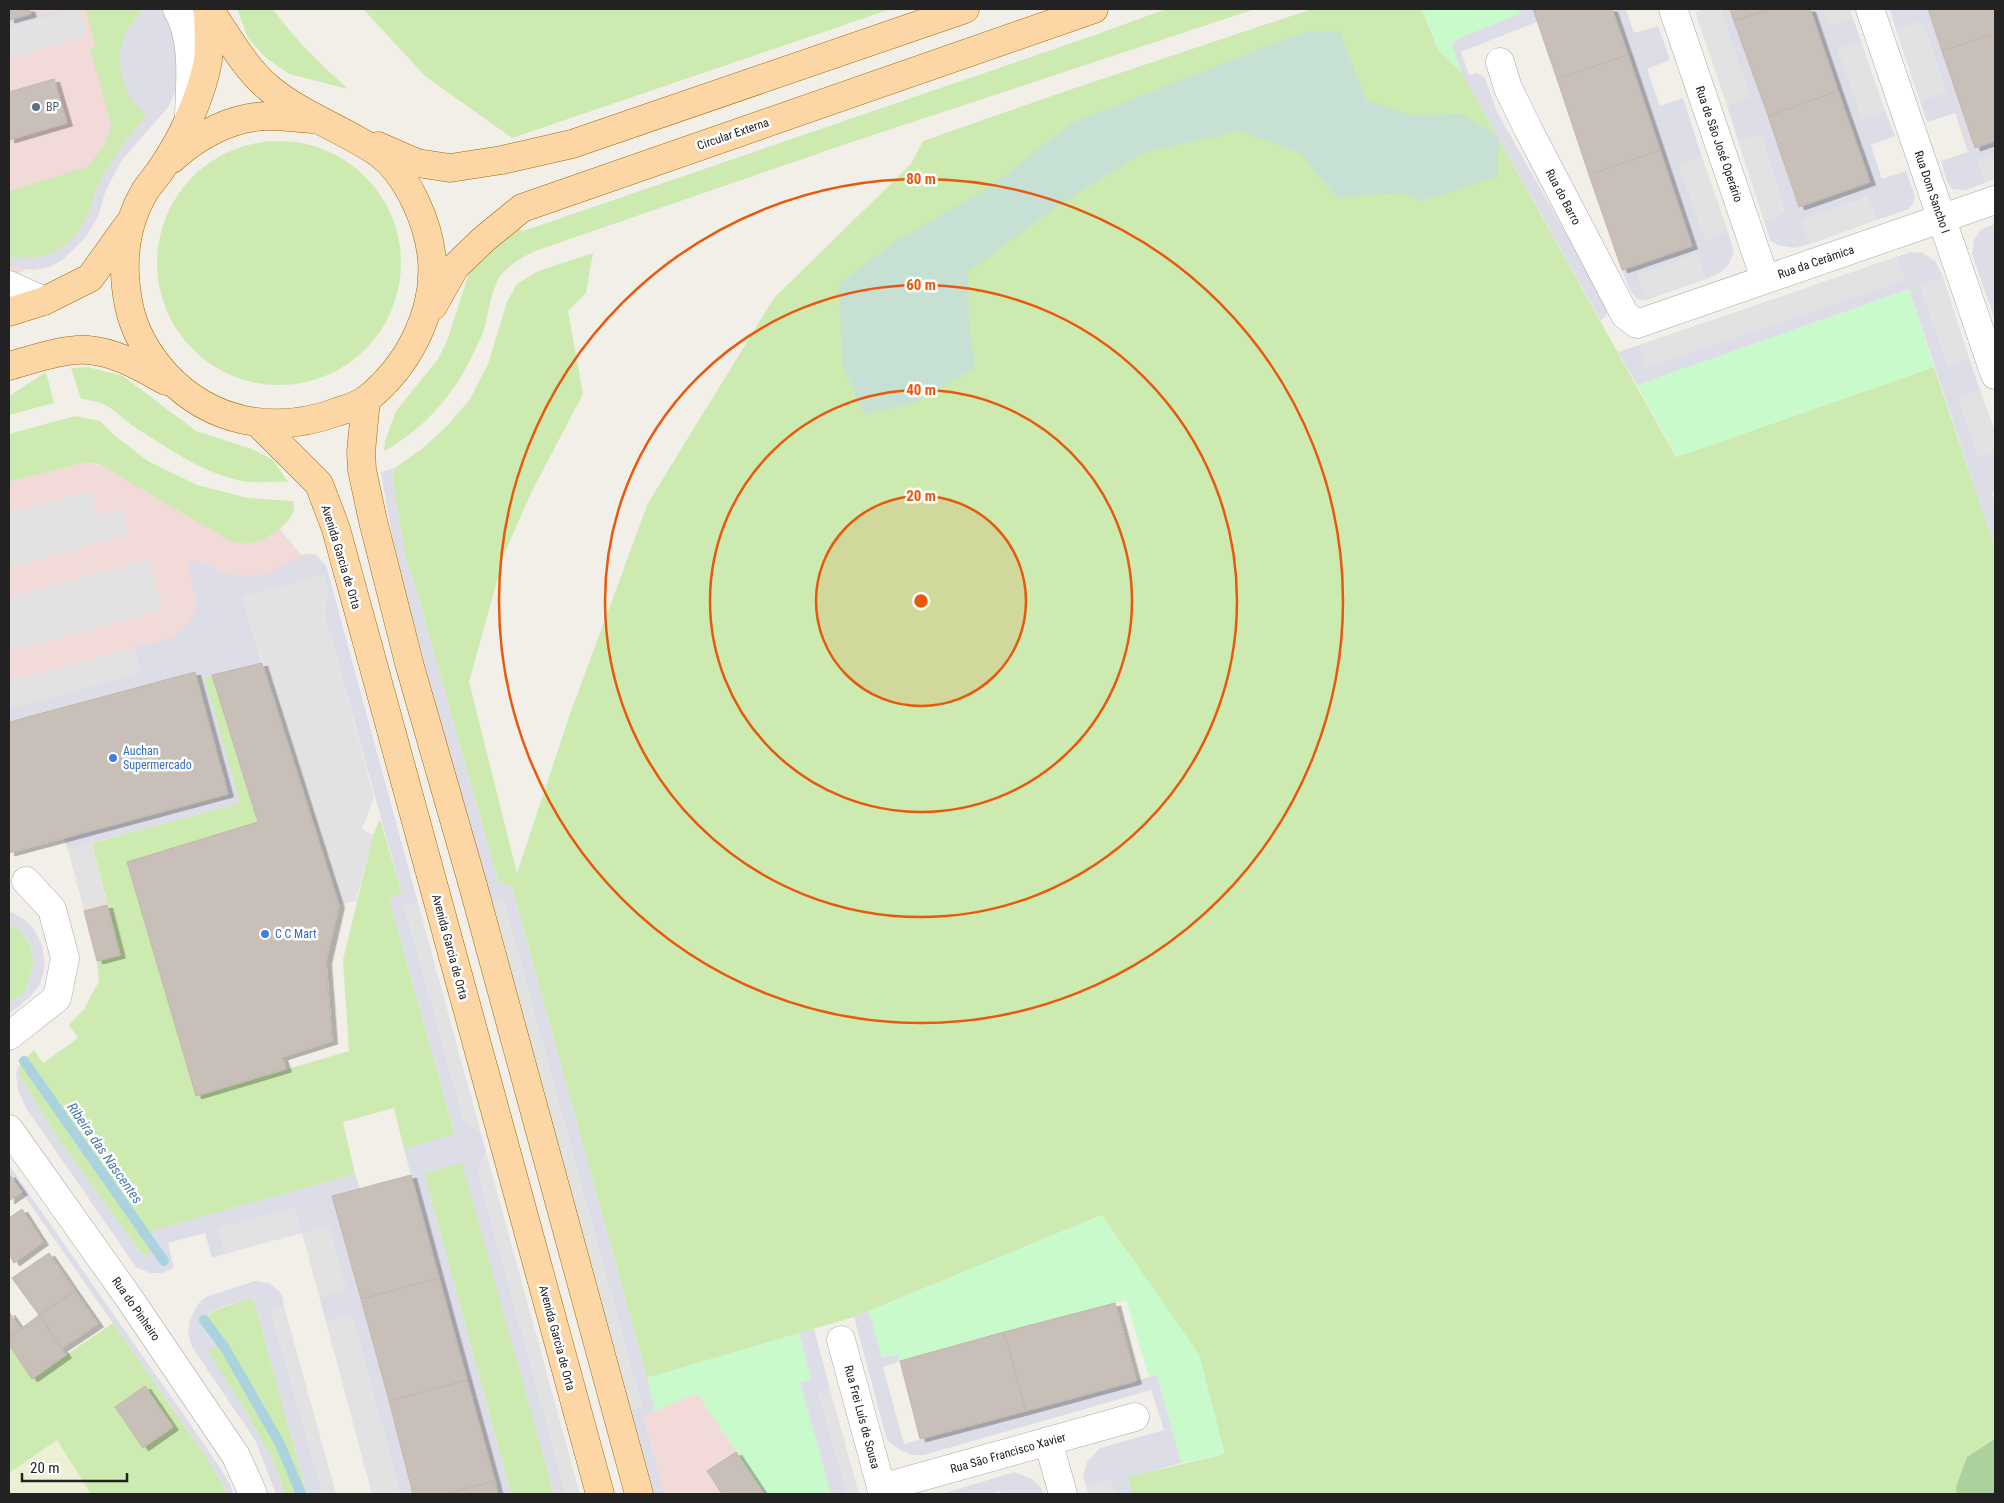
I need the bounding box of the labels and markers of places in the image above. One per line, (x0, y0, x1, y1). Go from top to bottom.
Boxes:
place label: BP (46, 100, 60, 114)
marker: BP (30, 101, 42, 113)
centre of rings (912, 592, 930, 610)
place label: Auchan Supermercado (123, 744, 192, 772)
marker: Auchan Supermercado (107, 752, 119, 764)
place label: C C Mart (275, 927, 317, 941)
marker: C C Mart (259, 928, 271, 940)

